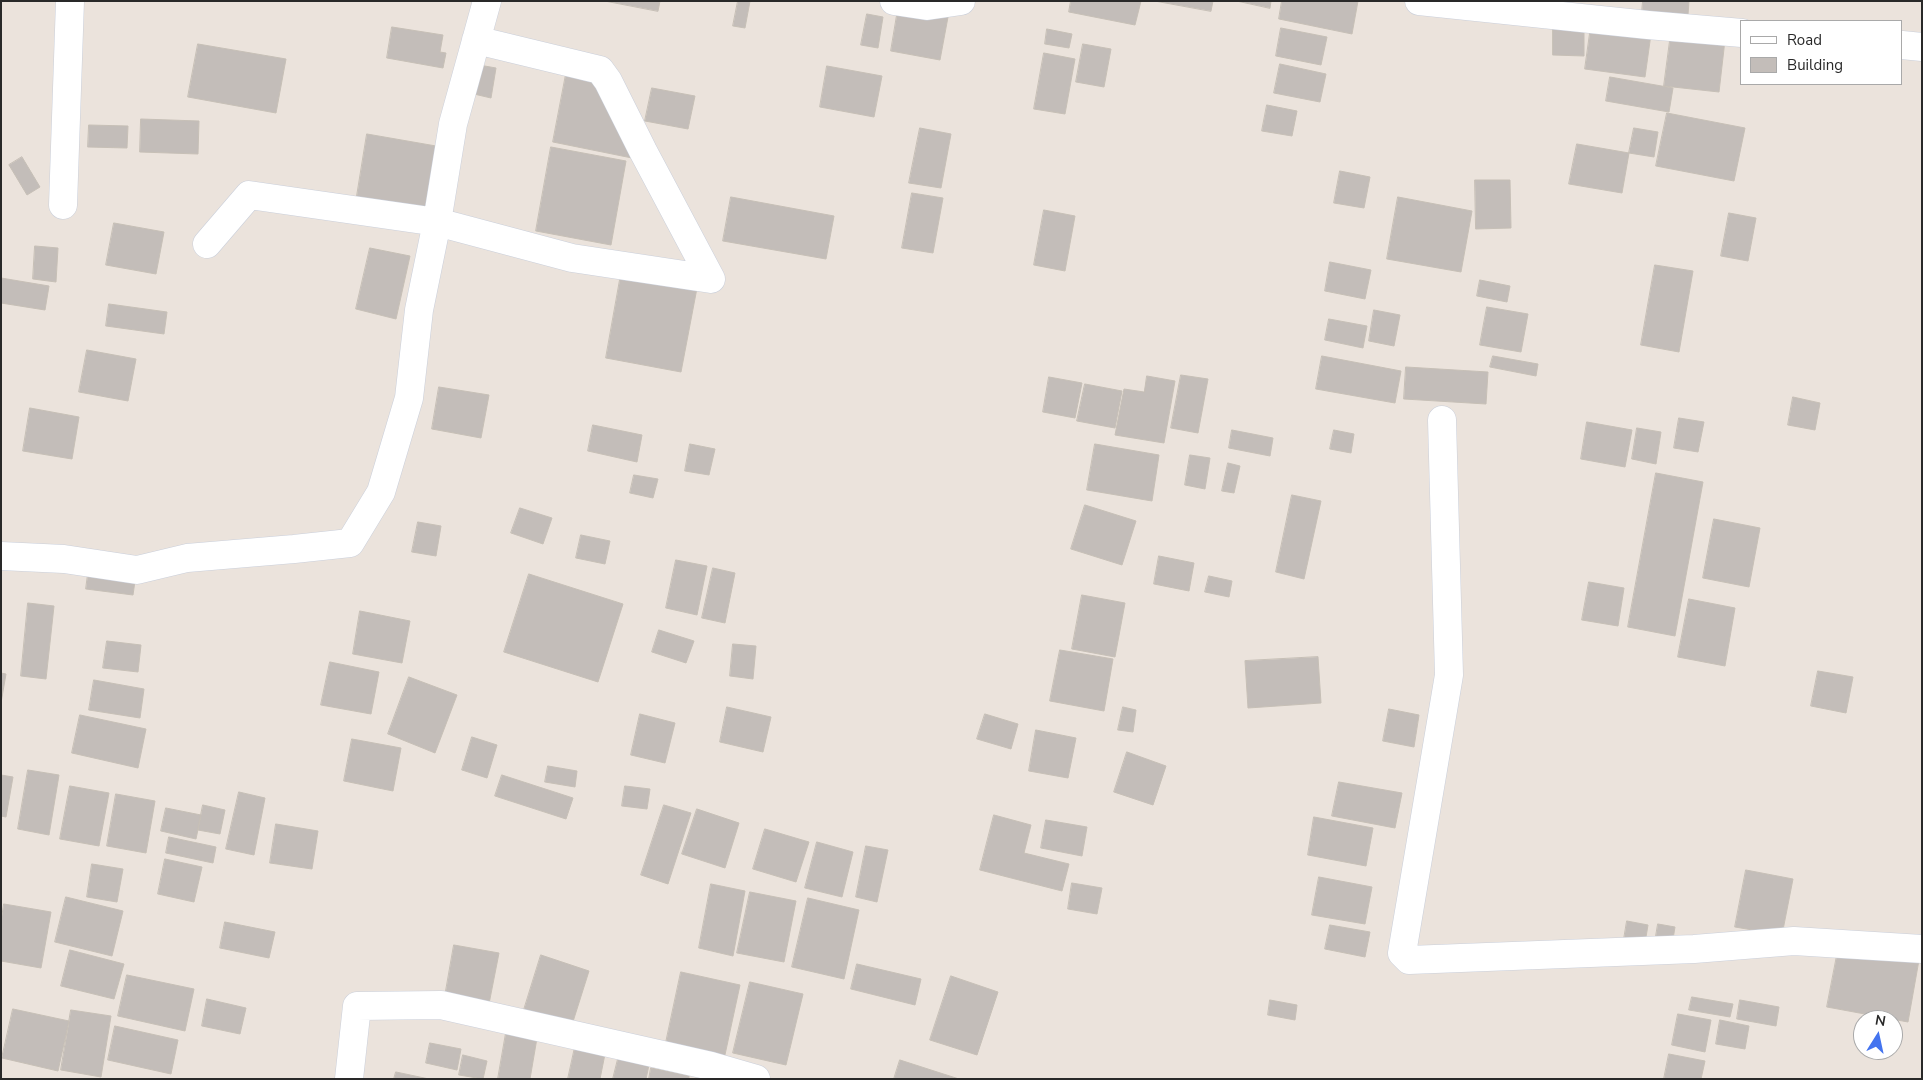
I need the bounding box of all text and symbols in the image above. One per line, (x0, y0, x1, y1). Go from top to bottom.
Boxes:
legend (1740, 20, 1903, 85)
text: Road (1787, 30, 1822, 50)
text: Building (1787, 55, 1843, 75)
north arrow (1853, 1010, 1903, 1060)
text: N (1874, 1010, 1887, 1031)

